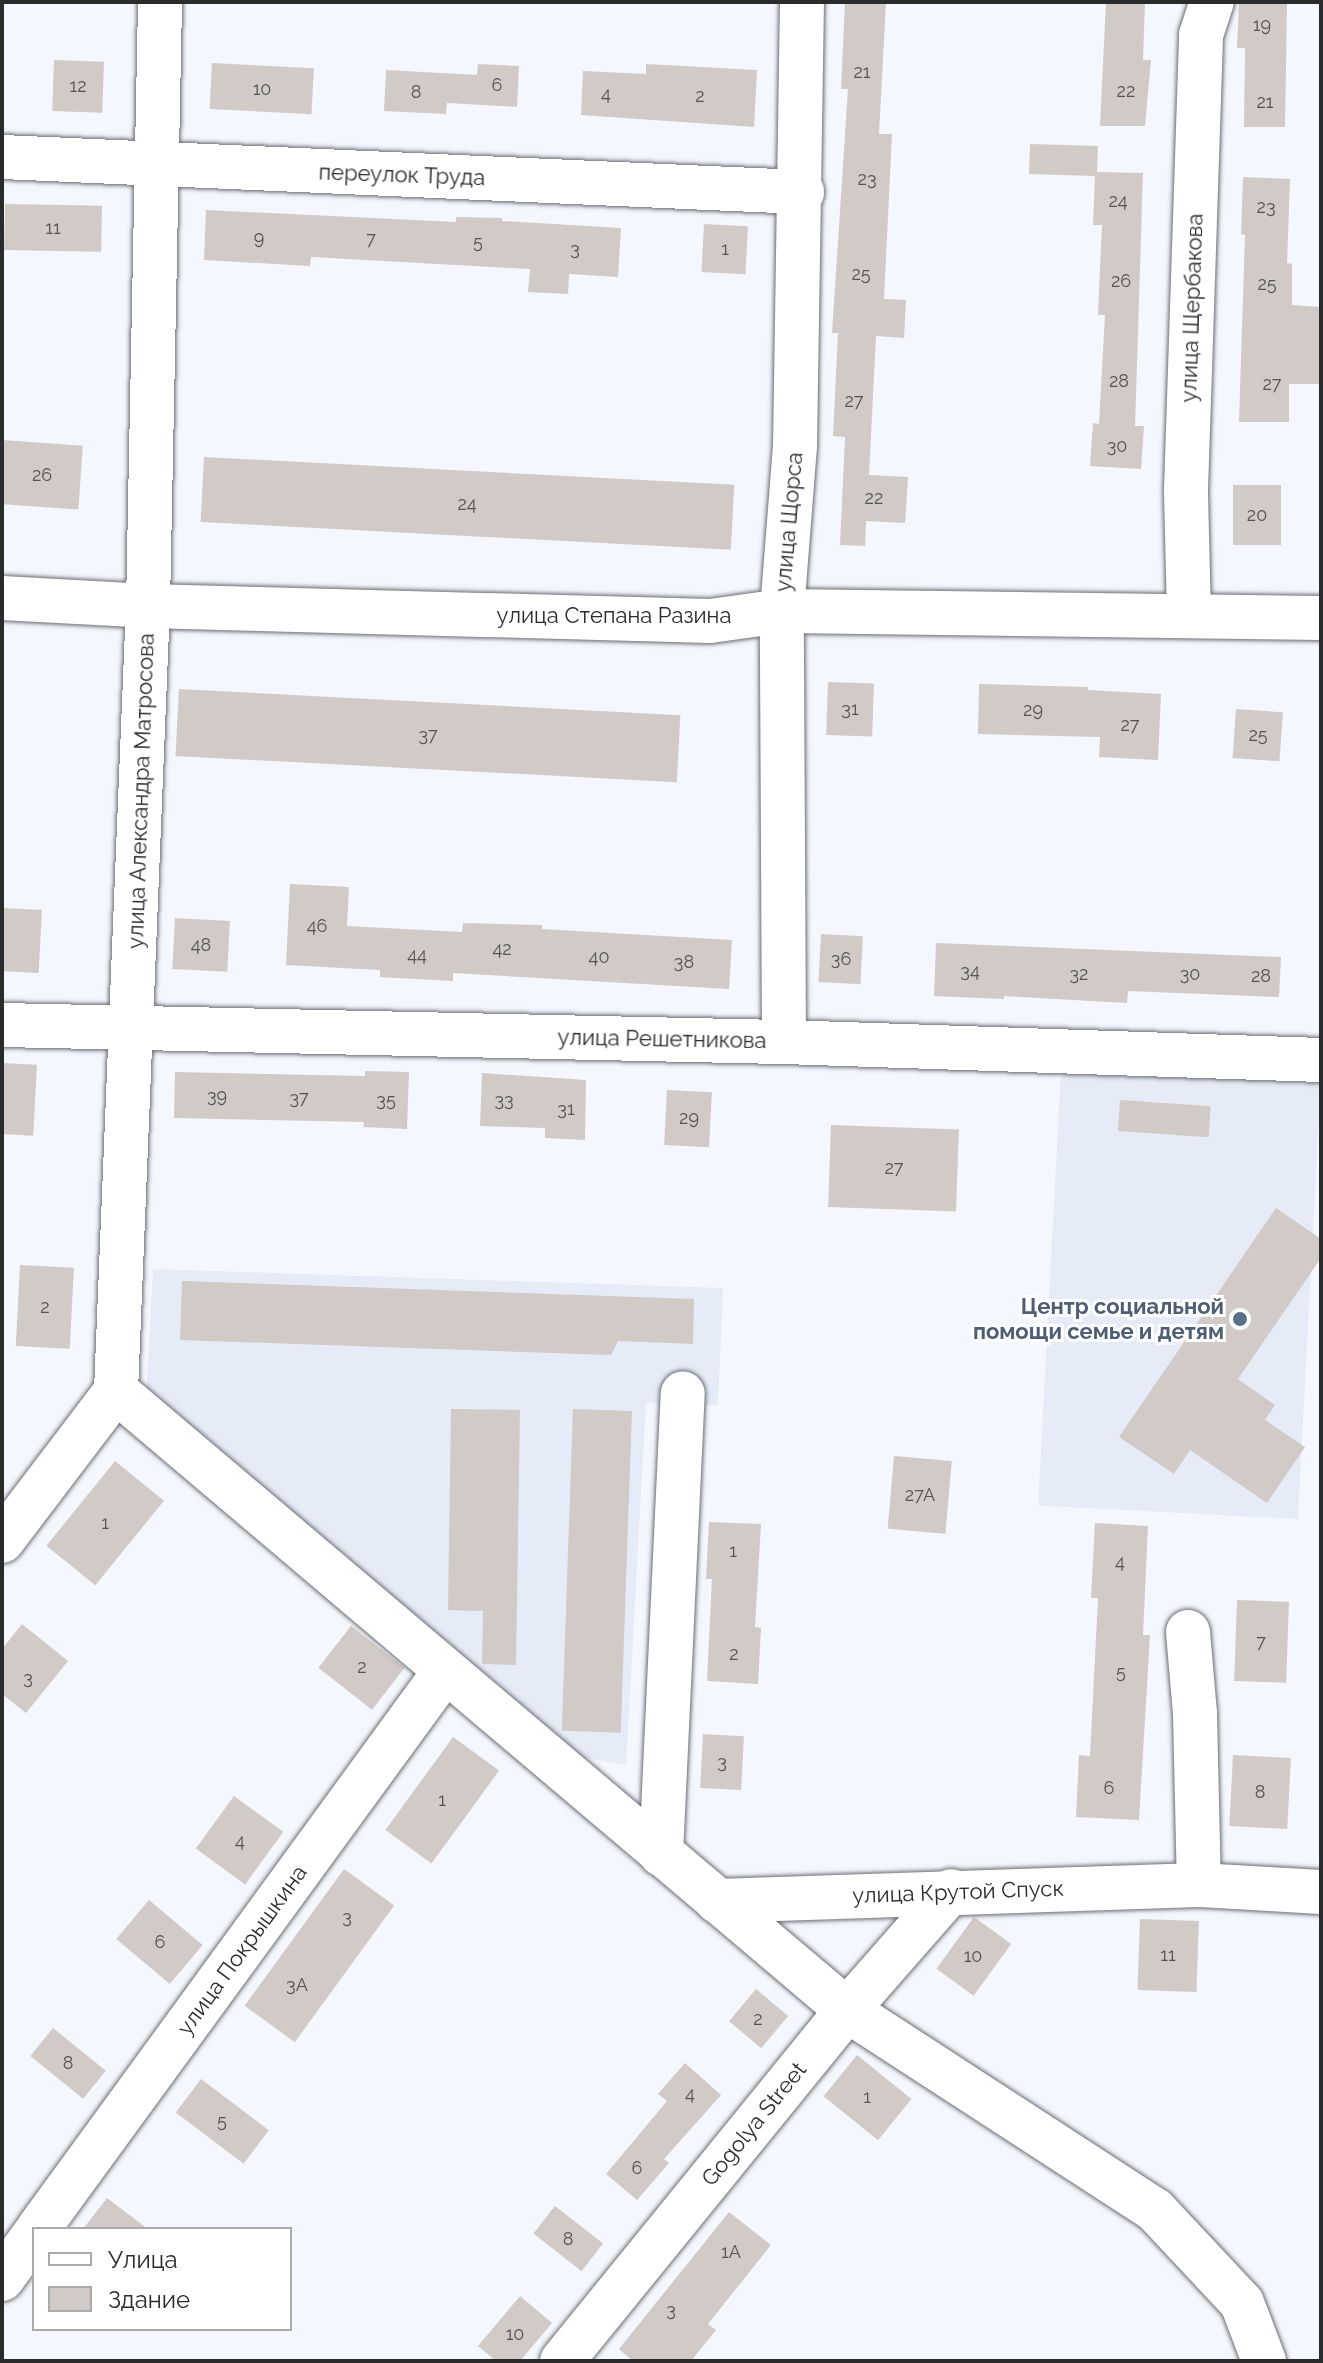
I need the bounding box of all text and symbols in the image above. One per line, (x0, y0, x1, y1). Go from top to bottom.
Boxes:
house number: 19 (1253, 14, 1271, 36)
house number: 21 (853, 61, 871, 83)
house number: 6 (492, 74, 502, 96)
house number: 12 (69, 75, 87, 97)
house number: 10 (253, 78, 271, 100)
house number: 22 (1117, 80, 1135, 102)
house number: 8 (411, 81, 421, 103)
house number: 4 (601, 83, 611, 105)
house number: 2 (695, 85, 705, 107)
house number: 21 (1256, 91, 1274, 113)
street label: переулок Труда (318, 159, 486, 191)
house number: 23 (858, 168, 876, 190)
house number: 24 (1108, 190, 1128, 212)
house number: 23 (1257, 196, 1275, 218)
street label: улица Щербакова (1176, 213, 1208, 403)
house number: 11 (45, 217, 61, 239)
house number: 9 (254, 227, 264, 249)
house number: 7 (366, 228, 376, 250)
house number: 5 (473, 231, 483, 253)
house number: 3 (570, 238, 580, 260)
house number: 1 (721, 238, 729, 260)
house number: 25 (851, 263, 871, 285)
house number: 26 (1111, 270, 1131, 292)
house number: 25 (1257, 273, 1277, 295)
house number: 28 (1109, 370, 1129, 392)
house number: 27 (1262, 373, 1282, 395)
house number: 27 (844, 390, 864, 412)
house number: 30 (1107, 435, 1127, 457)
street label: улица Щорса (770, 451, 808, 593)
house number: 26 (32, 464, 52, 486)
house number: 22 (865, 487, 883, 509)
house number: 24 (457, 493, 477, 515)
house number: 20 (1247, 504, 1267, 526)
street label: улица Степана Разина (497, 603, 731, 629)
street label: улица Александра Матросова (122, 632, 160, 950)
house number: 31 (841, 698, 859, 720)
house number: 29 (1023, 699, 1043, 721)
house number: 27 (1120, 714, 1140, 736)
house number: 37 (418, 724, 438, 746)
house number: 25 (1248, 724, 1268, 746)
house number: 46 (307, 915, 327, 937)
house number: 48 (191, 934, 211, 956)
house number: 42 (492, 938, 512, 960)
house number: 44 (407, 944, 427, 966)
house number: 40 (589, 946, 609, 968)
house number: 36 (831, 948, 851, 970)
house number: 38 (674, 951, 694, 973)
house number: 34 (960, 960, 980, 982)
house number: 32 (1070, 963, 1088, 985)
house number: 30 (1180, 963, 1200, 985)
house number: 28 (1251, 965, 1271, 987)
street label: улица Решетникова (557, 1024, 767, 1054)
house number: 39 (207, 1085, 227, 1107)
house number: 37 (289, 1087, 309, 1109)
house number: 35 (376, 1089, 396, 1111)
house number: 33 (494, 1089, 514, 1111)
house number: 31 (557, 1098, 575, 1120)
house number: 29 (679, 1107, 699, 1129)
house number: 27 (884, 1157, 904, 1179)
place label: Центр социальной помощи семье и детям (973, 1293, 1224, 1344)
house number: 2 (40, 1296, 50, 1318)
marker: Центр социальной помощи семье и детям (1231, 1310, 1249, 1328)
house number: 27А (905, 1484, 935, 1506)
house number: 1 (101, 1512, 109, 1534)
house number: 1 (729, 1540, 737, 1562)
house number: 4 (1115, 1551, 1125, 1573)
house number: 7 (1256, 1631, 1266, 1653)
house number: 2 (729, 1643, 739, 1665)
house number: 2 (357, 1656, 367, 1678)
house number: 5 (1116, 1661, 1126, 1683)
house number: 3 (23, 1667, 33, 1689)
house number: 3 (717, 1751, 727, 1773)
house number: 6 (1104, 1777, 1114, 1799)
house number: 8 (1255, 1781, 1265, 1803)
house number: 1 (438, 1789, 446, 1811)
house number: 4 (235, 1830, 245, 1852)
street label: улица Покрышкина (172, 1860, 312, 2040)
street label: улица Крутой Спуск (852, 1875, 1064, 1909)
house number: 3 (342, 1906, 352, 1928)
house number: 6 (155, 1931, 165, 1953)
house number: 11 (1160, 1944, 1176, 1966)
house number: 10 (964, 1945, 982, 1967)
house number: 3А (286, 1974, 308, 1996)
house number: 2 (753, 2008, 763, 2030)
house number: 8 (63, 2052, 73, 2074)
street label: Gogolya Street (696, 2057, 812, 2191)
house number: 4 (685, 2083, 695, 2105)
house number: 1 (863, 2086, 871, 2108)
house number: 5 (217, 2110, 227, 2132)
house number: 6 (632, 2157, 642, 2179)
legend (32, 2227, 292, 2331)
house number: 8 (563, 2228, 573, 2250)
house number: 1А (721, 2241, 741, 2263)
text: Улица (108, 2245, 178, 2274)
text: Здание (108, 2285, 190, 2314)
house number: 3 (666, 2299, 676, 2321)
house number: 10 (506, 2323, 524, 2345)

